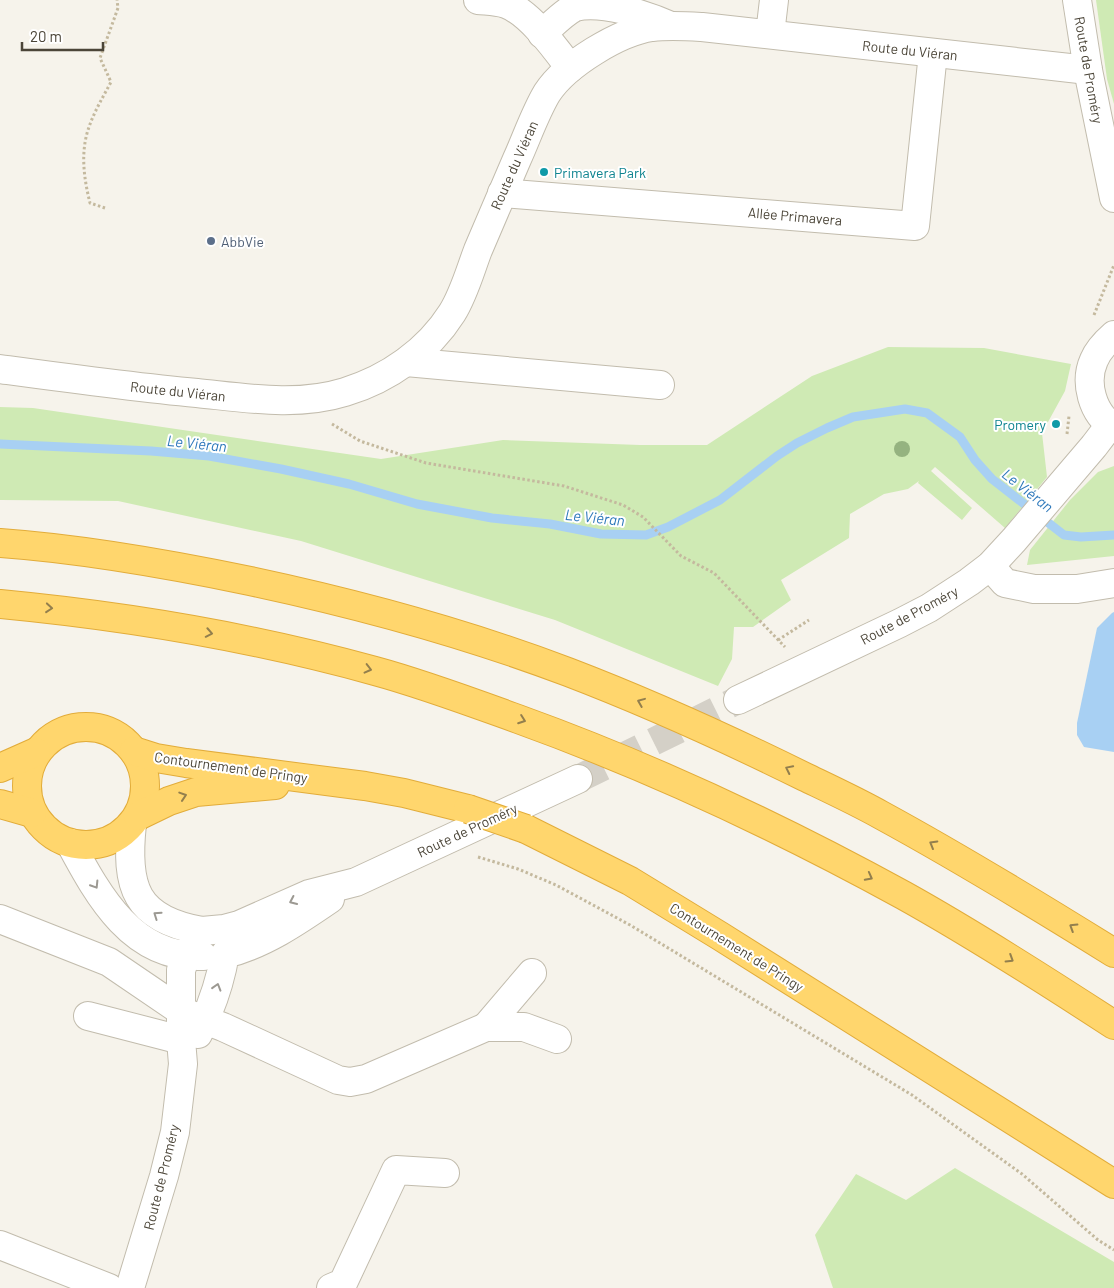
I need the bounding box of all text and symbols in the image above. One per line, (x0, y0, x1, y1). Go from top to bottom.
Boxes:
street label: Route de Proméry (1071, 15, 1107, 125)
scale bar (22, 20, 104, 52)
text: 20 m (30, 27, 62, 45)
street label: Route du Viéran (861, 37, 959, 63)
street label: Route du Viéran (487, 118, 541, 212)
place label: Primavera Park (554, 164, 646, 181)
marker: Primavera Park (538, 166, 550, 178)
street label: Allée Primavera (747, 203, 843, 229)
place label: AbbVie (221, 233, 264, 250)
marker: AbbVie (205, 235, 217, 247)
street label: Route du Viéran (129, 378, 227, 404)
place label: Promery (994, 416, 1047, 433)
marker: Promery (1050, 418, 1062, 430)
water label: Le Viéran (166, 431, 228, 455)
water label: Le Viéran (999, 464, 1057, 516)
water label: Le Viéran (564, 505, 626, 529)
street label: Route de Proméry (857, 582, 961, 648)
one-way arrow (45, 603, 53, 614)
one-way arrow (205, 627, 213, 638)
one-way arrow (363, 663, 372, 674)
one-way arrow (637, 698, 646, 708)
one-way arrow (517, 714, 525, 724)
street label: Contournement de Pringy (153, 748, 309, 786)
one-way arrow (785, 765, 794, 775)
one-way arrow (178, 792, 187, 802)
street label: Route de Proméry (414, 799, 520, 861)
one-way arrow (929, 840, 938, 850)
one-way arrow (864, 871, 873, 881)
one-way arrow (88, 880, 98, 889)
one-way arrow (289, 895, 298, 905)
street label: Contournement de Pringy (667, 899, 807, 995)
one-way arrow (153, 912, 163, 921)
one-way arrow (1069, 924, 1078, 934)
one-way arrow (1005, 952, 1014, 962)
one-way arrow (212, 984, 222, 992)
street label: Route de Proméry (140, 1122, 183, 1232)

